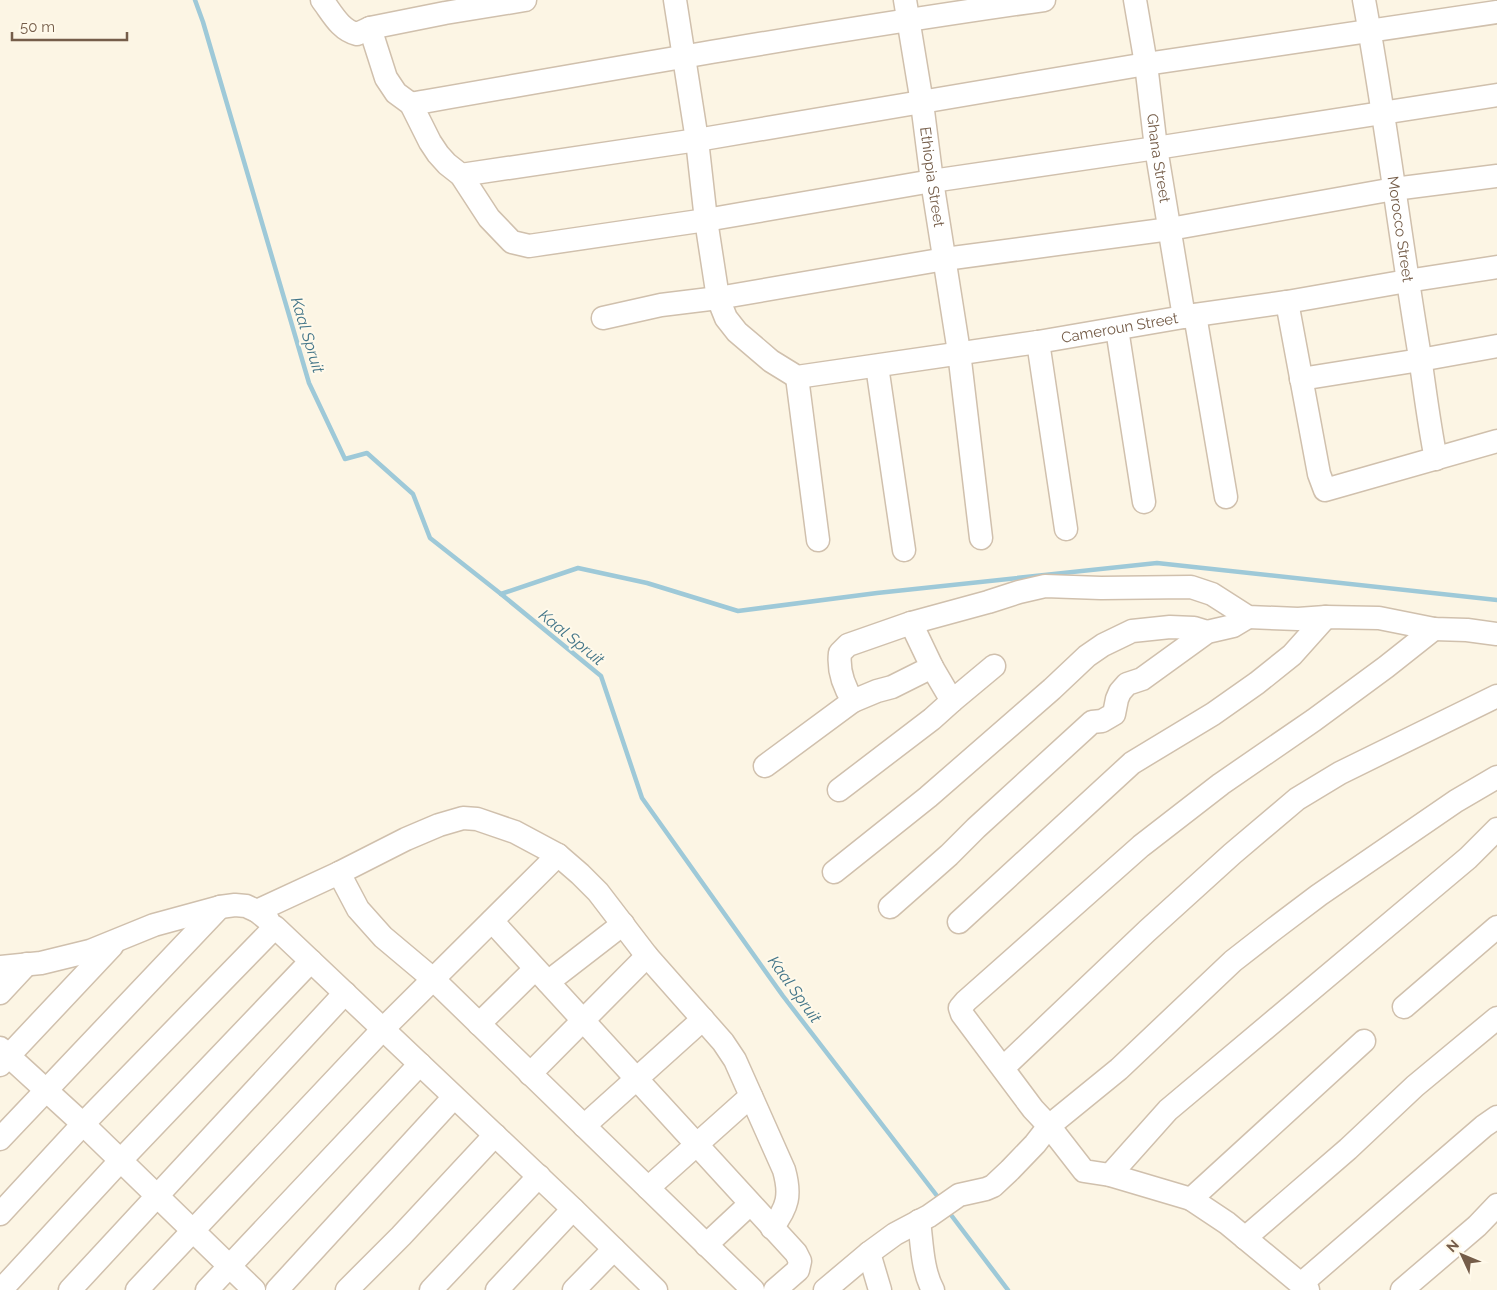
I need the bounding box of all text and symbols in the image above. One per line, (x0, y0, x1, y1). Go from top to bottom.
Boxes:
scale bar (12, 10, 128, 42)
text: 50 m (20, 18, 55, 36)
street label: Ghana Street (1143, 113, 1174, 204)
street label: Ethiopia Street (916, 126, 948, 228)
street label: Morocco Street (1384, 175, 1417, 283)
water label: Kaal Spruit (287, 295, 328, 376)
street label: Cameroun Street (1060, 309, 1179, 347)
water label: Kaal Spruit (535, 605, 609, 670)
water label: Kaal Spruit (764, 952, 826, 1027)
north arrow (1437, 1230, 1487, 1280)
text: N (1443, 1237, 1462, 1255)

